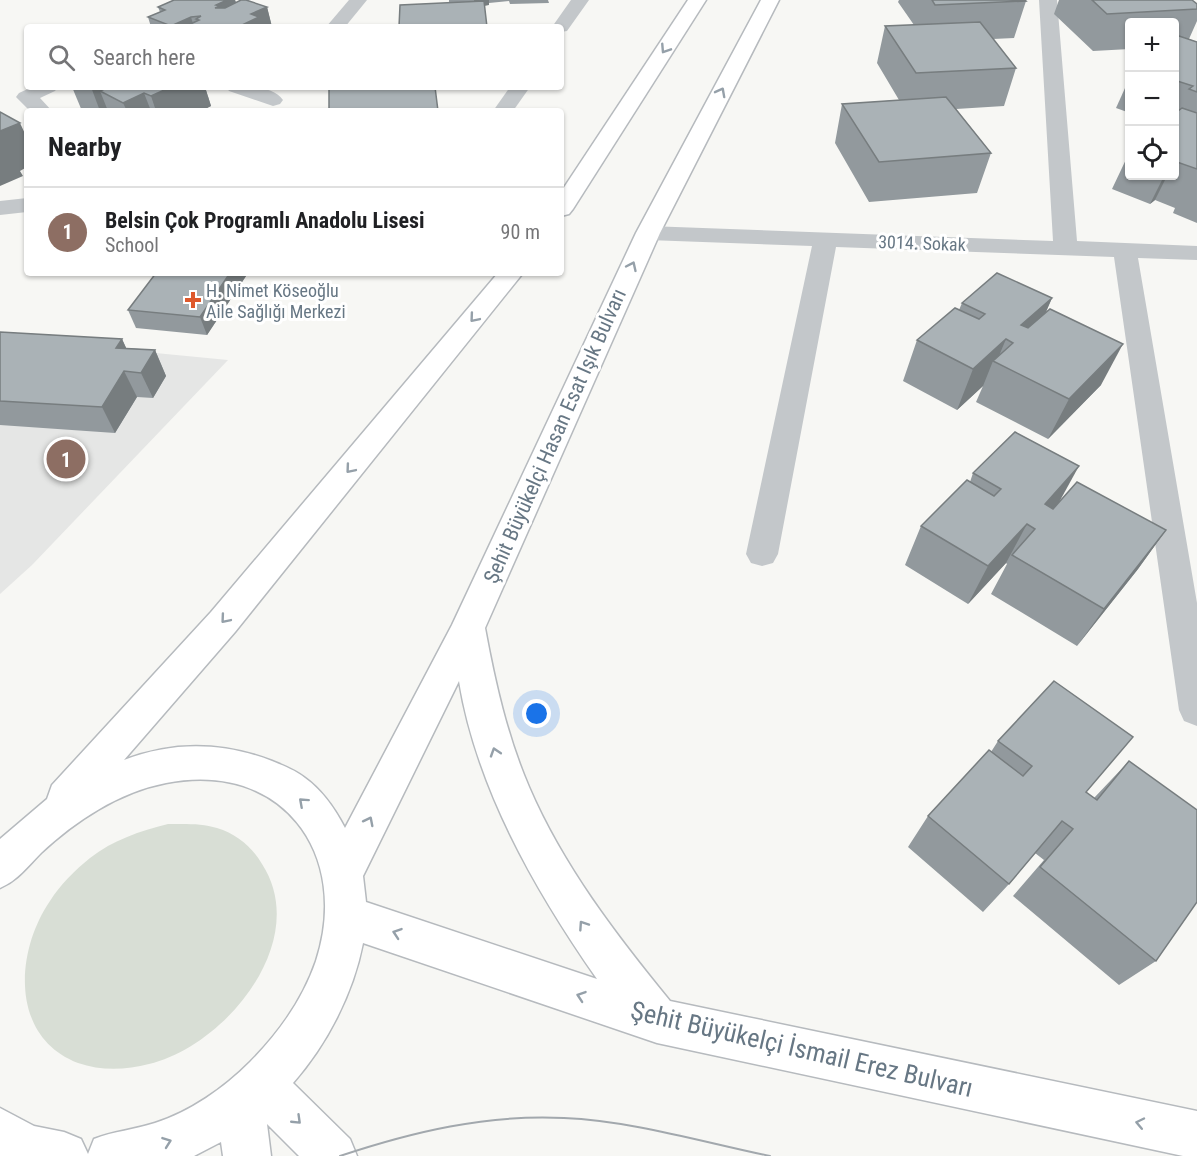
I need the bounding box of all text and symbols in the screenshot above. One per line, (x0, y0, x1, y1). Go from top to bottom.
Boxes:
map controls (1125, 18, 1179, 180)
button: + (1125, 18, 1179, 72)
search box (24, 24, 564, 90)
icon: search (45, 41, 78, 74)
one-way arrow (661, 43, 673, 53)
text: Search here (93, 45, 195, 70)
button: − (1125, 72, 1179, 126)
one-way arrow (714, 87, 726, 98)
button: locate (1125, 126, 1179, 180)
text: Nearby (48, 132, 122, 162)
text: Belsin Çok Programlı Anadolu Lisesi (105, 208, 425, 233)
text: 1 (62, 220, 73, 244)
text: 90 m (501, 220, 540, 244)
street label: 3014. Sokak (878, 231, 966, 255)
text: School (105, 233, 159, 257)
one-way arrow (625, 261, 637, 272)
place label: H. Nimet Köseoğlu Aile Sağlığı Merkezi (206, 280, 346, 322)
street label: Şehit Büyükelçi Hasan Esat Işık Bulvarı (479, 285, 631, 587)
marker: H. Nimet Köseoğlu Aile Sağlığı Merkezi (184, 291, 202, 309)
one-way arrow (470, 311, 481, 322)
pin: 1 (46, 436, 86, 482)
one-way arrow (346, 462, 357, 473)
one-way arrow (222, 612, 233, 623)
your location (522, 699, 551, 728)
one-way arrow (490, 747, 503, 758)
one-way arrow (299, 798, 310, 809)
one-way arrow (362, 817, 374, 828)
one-way arrow (579, 921, 590, 932)
one-way arrow (392, 928, 403, 940)
one-way arrow (577, 990, 587, 1003)
street label: Şehit Büyükelçi İsmail Erez Bulvarı (628, 995, 976, 1103)
one-way arrow (290, 1113, 300, 1124)
one-way arrow (1135, 1117, 1145, 1130)
one-way arrow (161, 1136, 172, 1149)

